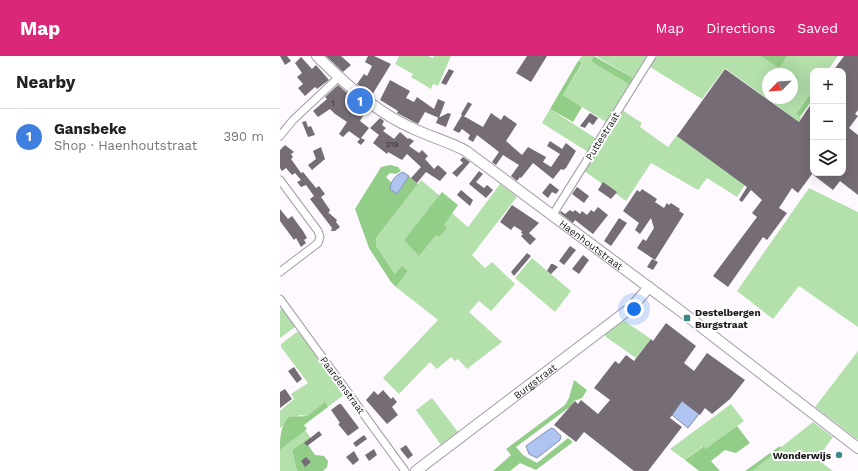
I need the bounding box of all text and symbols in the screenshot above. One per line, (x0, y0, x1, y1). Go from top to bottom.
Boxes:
text: Map (20, 17, 60, 40)
text: Map (656, 20, 684, 36)
text: Directions (706, 20, 775, 36)
text: Saved (797, 20, 838, 36)
north arrow (762, 68, 798, 104)
map controls (810, 68, 846, 176)
button: + (810, 68, 846, 104)
text: Nearby (16, 72, 75, 92)
pin: 1 (347, 86, 373, 116)
house number: 1 (331, 99, 335, 108)
button: − (810, 104, 846, 140)
street label: Puttestraat (583, 110, 622, 162)
text: Gansbeke (54, 120, 127, 138)
text: 1 (26, 129, 32, 144)
text: 390 m (223, 129, 264, 144)
text: Shop · Haenhoutstraat (54, 138, 197, 153)
house number: 219 (386, 140, 398, 149)
button: layers (810, 140, 846, 176)
street label: Haenhoutstraat (557, 218, 626, 273)
your location (624, 299, 644, 319)
place label: Destelbergen Burgstraat (695, 307, 761, 330)
marker: Destelbergen Burgstraat (682, 313, 692, 323)
street label: Paardenstraat (318, 354, 368, 417)
street label: Burgstraat (511, 361, 559, 401)
place label: Wonderwijs (773, 450, 832, 461)
marker: Wonderwijs (834, 450, 844, 460)

